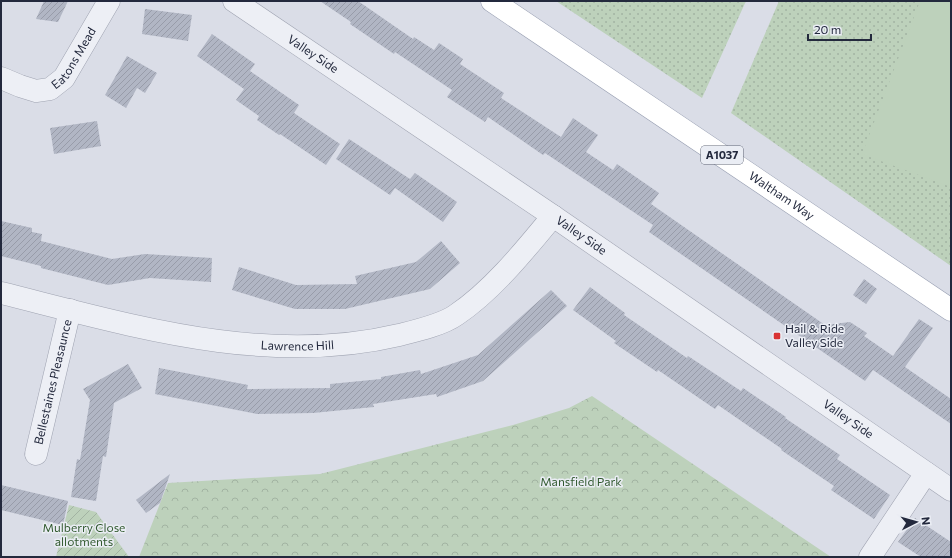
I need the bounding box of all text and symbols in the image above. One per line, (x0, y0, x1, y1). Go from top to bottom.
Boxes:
scale bar (808, 16, 871, 42)
text: 20 m (814, 22, 841, 36)
street label: Eatons Mead (48, 24, 98, 91)
street label: Valley Side (285, 31, 341, 75)
road number: A1037 (701, 146, 743, 164)
street label: Waltham Way (747, 168, 817, 222)
street label: Valley Side (554, 212, 610, 257)
street label: Bellestaines Pleasaunce (30, 318, 74, 446)
place label: Hail & Ride Valley Side (785, 321, 844, 349)
marker: Hail & Ride Valley Side (772, 331, 782, 341)
street label: Lawrence Hill (260, 337, 334, 352)
street label: Valley Side (821, 396, 877, 441)
park label: Mansfield Park (540, 474, 622, 488)
north arrow (896, 502, 936, 542)
text: N (920, 516, 933, 526)
park label: Mulberry Close allotments (43, 520, 125, 548)

